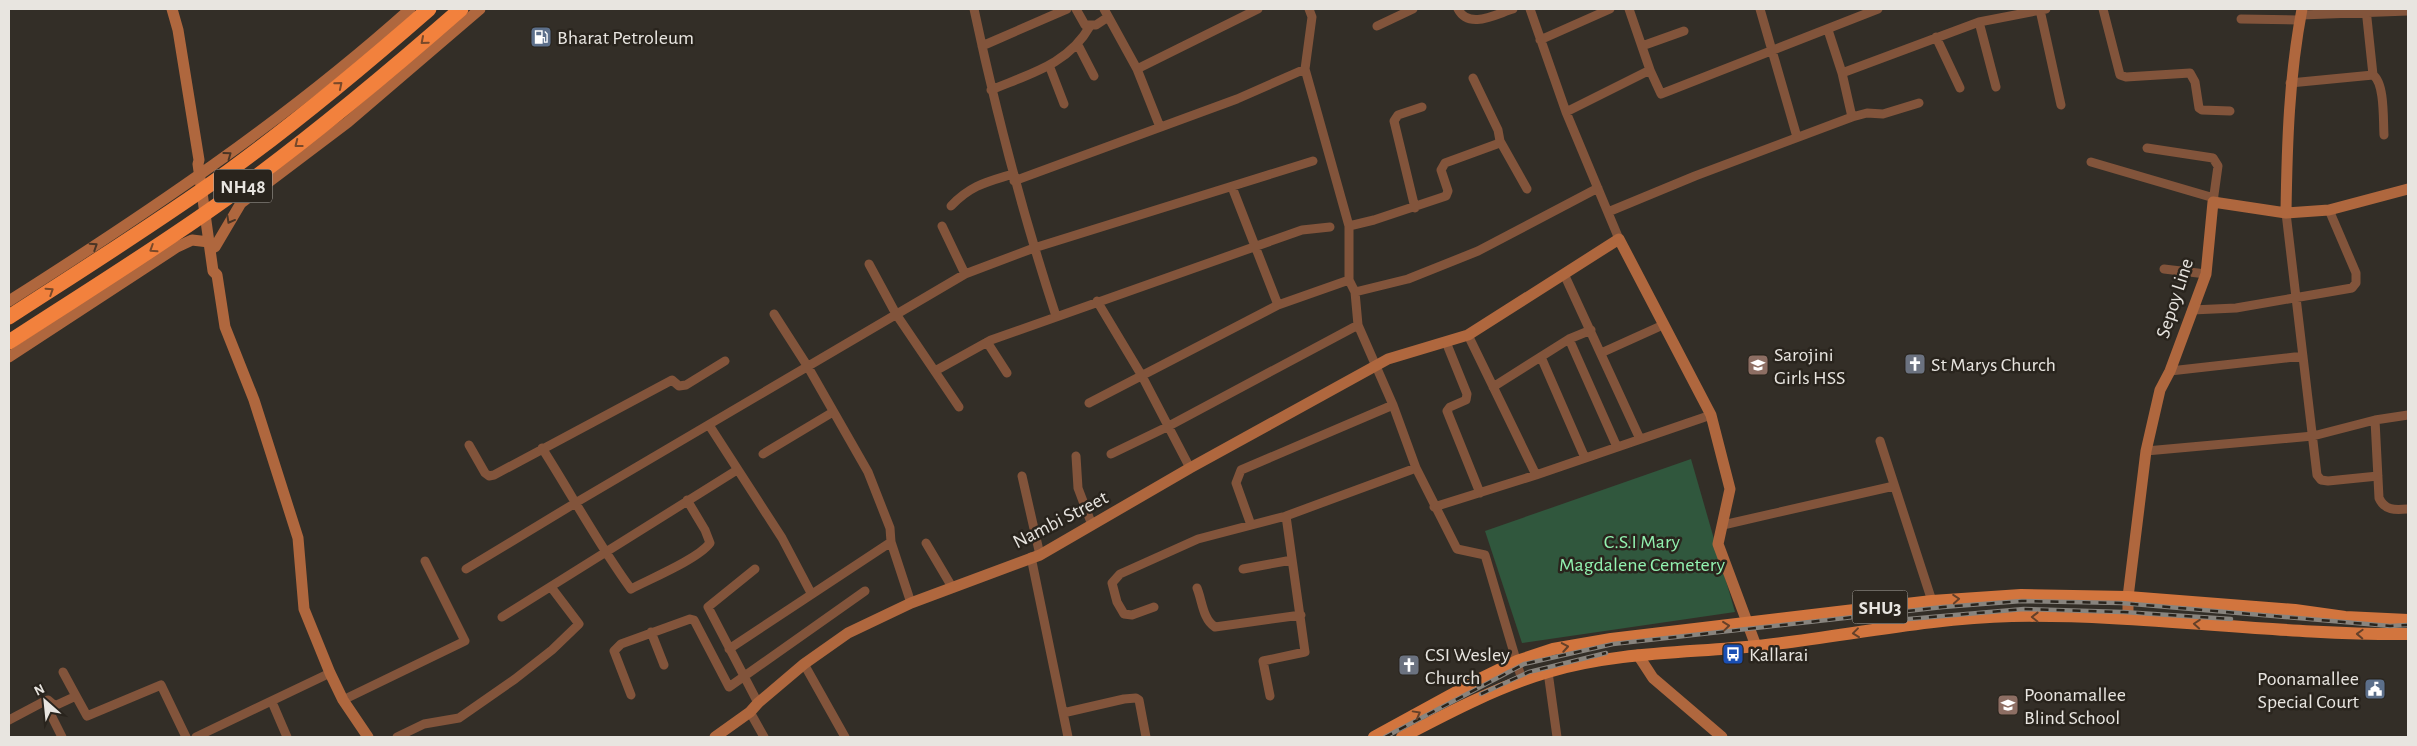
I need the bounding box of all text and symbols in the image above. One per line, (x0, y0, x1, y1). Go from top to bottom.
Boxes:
fuel station icon: Bharat Petroleum (529, 25, 553, 49)
place label: Bharat Petroleum (557, 28, 694, 48)
one-way arrow (421, 35, 430, 44)
one-way arrow (333, 83, 342, 91)
one-way arrow (295, 138, 304, 147)
one-way arrow (222, 152, 232, 161)
road number: NH48 (214, 170, 272, 202)
one-way arrow (226, 215, 236, 224)
one-way arrow (89, 243, 98, 253)
one-way arrow (149, 243, 158, 253)
street label: Sepoy Line (2153, 256, 2197, 341)
one-way arrow (44, 287, 53, 297)
place label: Sarojini Girls HSS (1774, 345, 1846, 388)
church icon: St Marys Church (1903, 352, 1927, 376)
school or university icon: Sarojini Girls HSS (1746, 353, 1770, 377)
place label: St Marys Church (1931, 355, 2056, 375)
street label: Nambi Street (1010, 487, 1112, 552)
park label: C.S.I Mary Magdalene Cemetery (1559, 532, 1726, 575)
road number: SHU3 (1852, 590, 1908, 624)
one-way arrow (1953, 594, 1961, 605)
one-way arrow (2031, 611, 2039, 622)
one-way arrow (2193, 619, 2201, 630)
one-way arrow (1722, 621, 1730, 632)
one-way arrow (1852, 627, 1860, 637)
one-way arrow (2355, 628, 2363, 639)
bus stop icon: Kallarai (1721, 642, 1745, 666)
one-way arrow (1560, 643, 1569, 653)
place label: CSI Wesley Church (1425, 645, 1510, 688)
place label: Kallarai (1749, 645, 1808, 665)
church icon: CSI Wesley Church (1397, 653, 1421, 677)
place label: Poonamallee Special Court (2257, 669, 2360, 712)
north arrow (20, 676, 70, 726)
public building icon: Poonamallee Special Court (2363, 677, 2387, 701)
text: N (32, 682, 47, 699)
place label: Poonamallee Blind School (2024, 685, 2126, 728)
school or university icon: Poonamallee Blind School (1996, 693, 2020, 717)
one-way arrow (1412, 710, 1421, 720)

